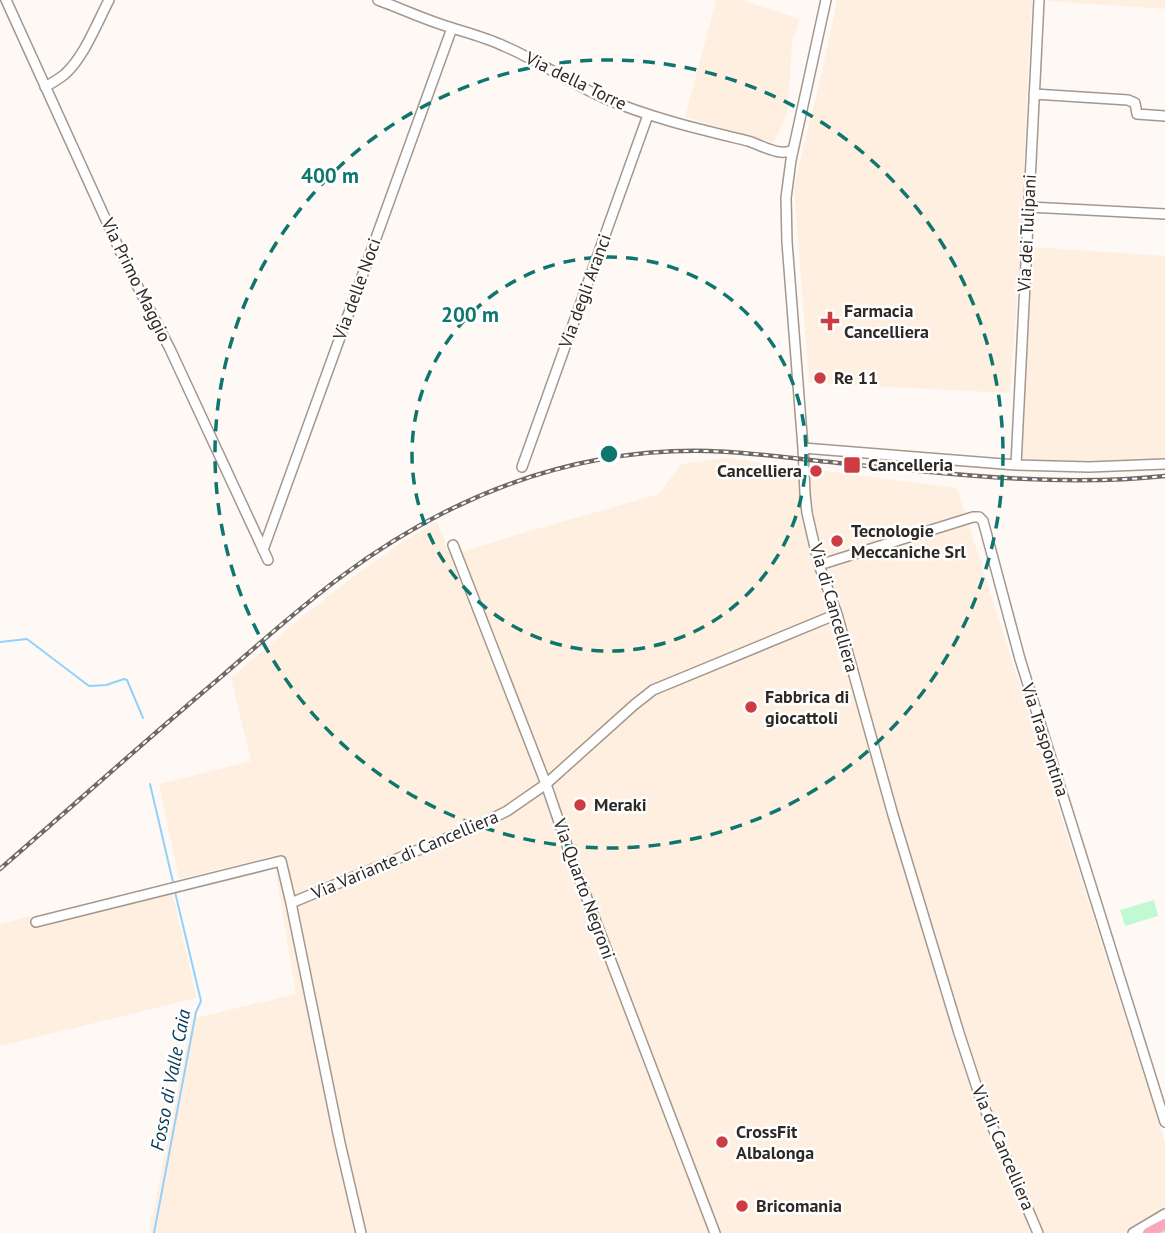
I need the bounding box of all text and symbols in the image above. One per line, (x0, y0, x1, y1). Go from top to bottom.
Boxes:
street label: Via della Torre (521, 46, 631, 115)
text: 400 m (301, 162, 359, 189)
street label: Via dei Tulipani (1012, 173, 1041, 293)
street label: Via Primo Maggio (96, 213, 176, 346)
street label: Via degli Aranci (553, 231, 616, 352)
street label: Via delle Noci (327, 235, 386, 344)
place label: Farmacia Cancelliera (844, 299, 929, 343)
text: 200 m (441, 301, 499, 328)
marker: Farmacia Cancelliera (822, 313, 838, 329)
place label: Re 11 (834, 366, 878, 389)
marker: Re 11 (812, 370, 828, 386)
centre of rings (597, 442, 621, 466)
place label: Cancelleria (868, 453, 953, 476)
marker: Cancelleria (842, 455, 862, 475)
place label: Cancelliera (717, 459, 802, 482)
marker: Cancelliera (808, 463, 824, 479)
place label: Tecnologie Meccaniche Srl (851, 519, 966, 563)
marker: Tecnologie Meccaniche Srl (829, 533, 845, 549)
street label: Via di Cancelliera (805, 540, 864, 675)
street label: Via Traspontina (1016, 679, 1075, 799)
place label: Fabbrica di giocattoli (765, 685, 849, 729)
marker: Fabbrica di giocattoli (743, 699, 759, 715)
place label: Meraki (594, 793, 646, 816)
marker: Meraki (572, 797, 588, 813)
street label: Via Variante di Cancelliera (307, 805, 502, 905)
street label: Via Quarto Negroni (548, 814, 621, 962)
water label: Fosso di Valle Caia (145, 1007, 196, 1153)
street label: Via di Cancelliera (966, 1081, 1040, 1214)
place label: CrossFit Albalonga (736, 1120, 814, 1164)
marker: CrossFit Albalonga (714, 1134, 730, 1150)
place label: Bricomania (756, 1194, 842, 1217)
marker: Bricomania (734, 1198, 750, 1214)

